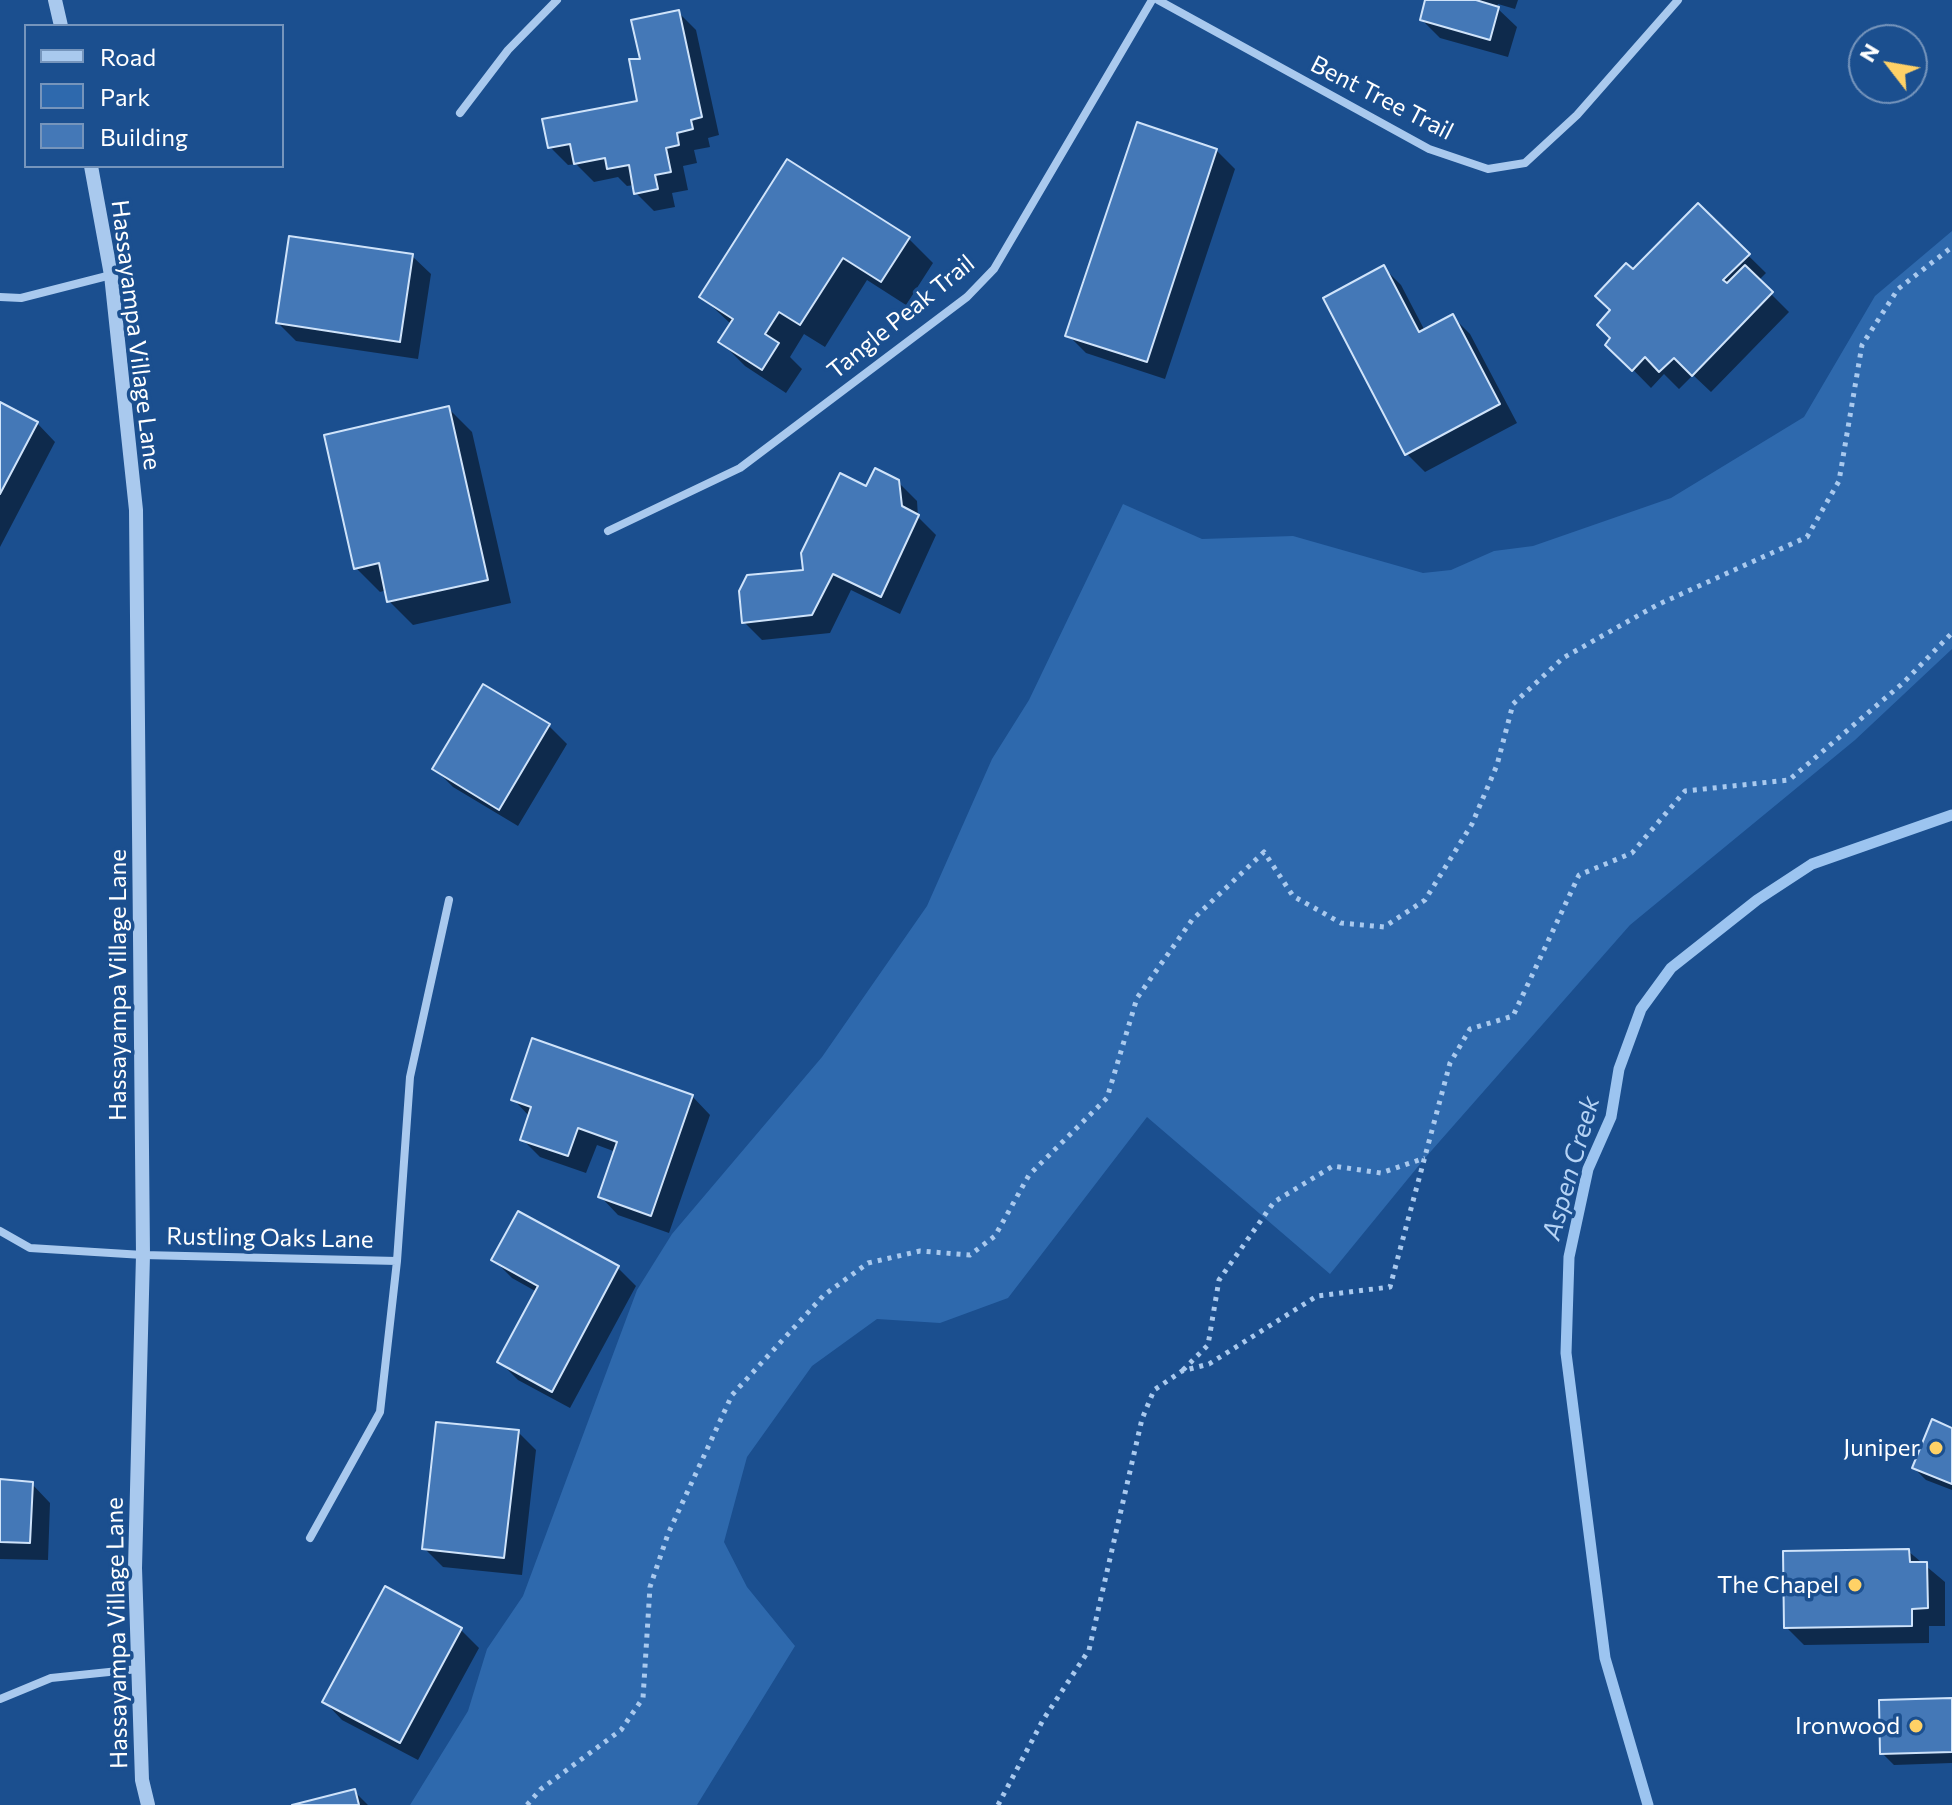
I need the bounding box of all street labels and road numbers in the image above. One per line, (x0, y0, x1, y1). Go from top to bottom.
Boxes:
street label: Bent Tree Trail (1306, 50, 1458, 146)
street label: Hassayampa Village Lane (105, 198, 167, 472)
street label: Tangle Peak Trail (822, 249, 980, 385)
street label: Hassayampa Village Lane (104, 849, 132, 1121)
street label: Rustling Oaks Lane (166, 1222, 374, 1254)
street label: Hassayampa Village Lane (100, 1497, 134, 1769)

